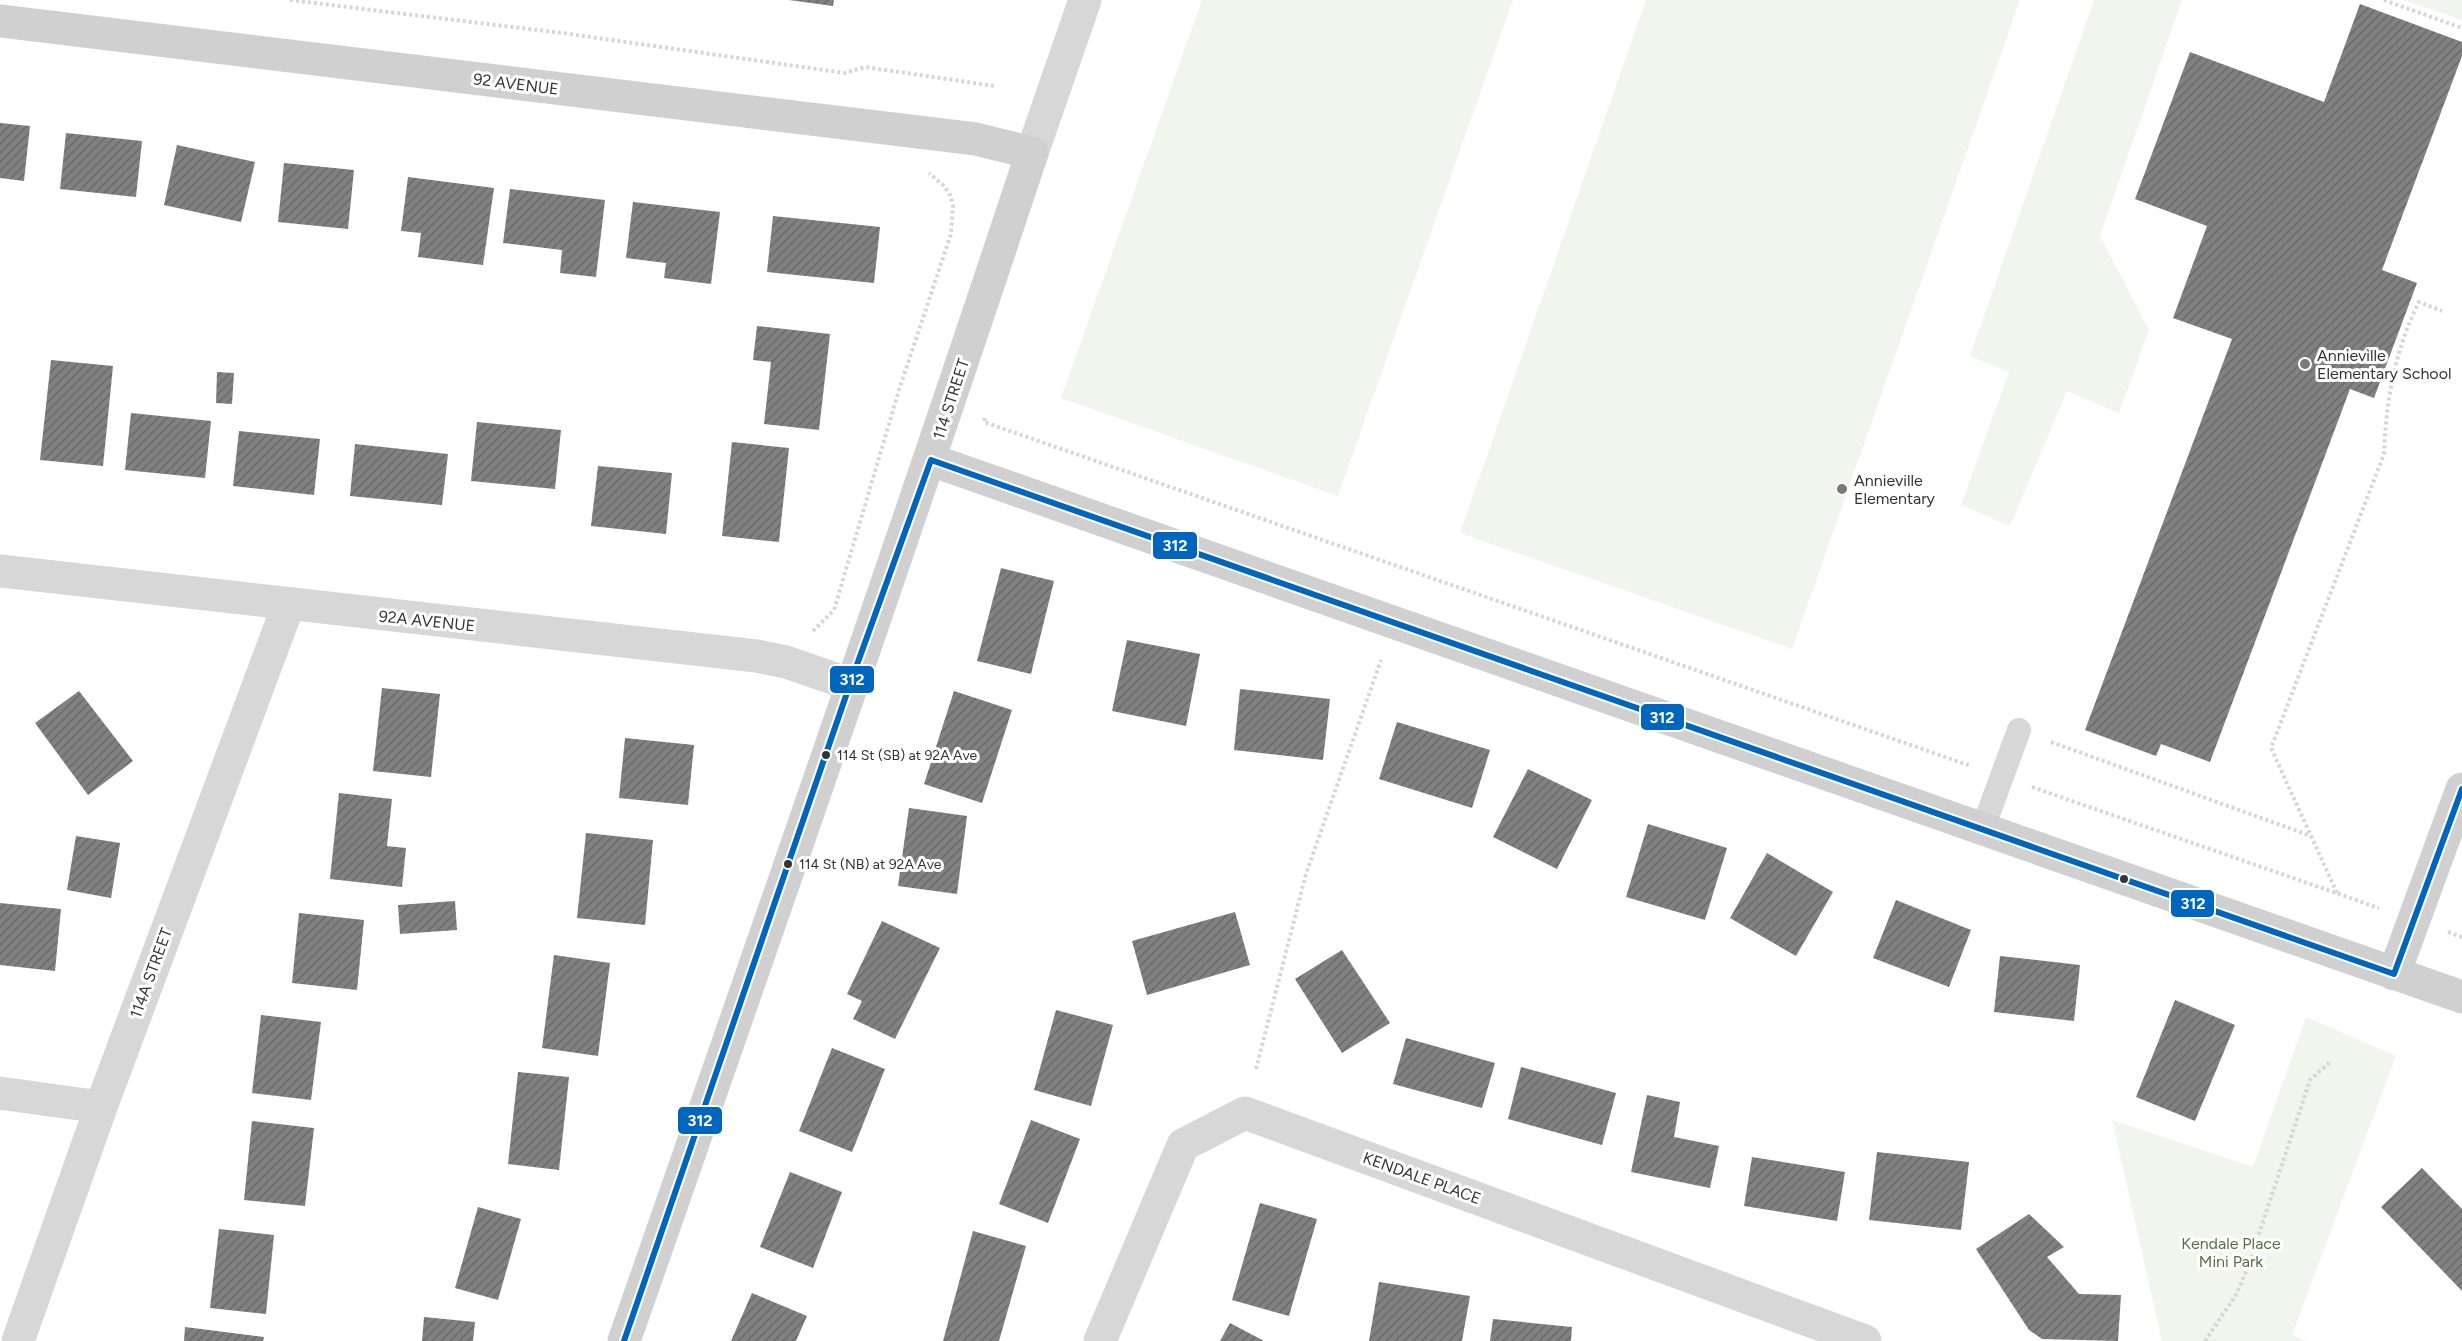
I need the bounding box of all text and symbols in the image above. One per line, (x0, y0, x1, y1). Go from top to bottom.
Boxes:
street label: 92 AVENUE (472, 69, 560, 99)
place label: Annieville Elementary School (2317, 346, 2451, 383)
street label: 114 STREET (929, 356, 973, 442)
marker: Annieville Elementary School (2298, 357, 2312, 371)
place label: Annieville Elementary (1854, 471, 1936, 508)
marker: Annieville Elementary (1835, 482, 1849, 496)
line badge: 312 (1152, 531, 1198, 560)
text: 312 (1163, 536, 1187, 555)
street label: 92A AVENUE (378, 607, 476, 635)
line badge: 312 (829, 665, 875, 694)
text: 312 (840, 670, 864, 689)
line badge: 312 (1640, 703, 1685, 731)
text: 312 (1650, 708, 1674, 727)
place label: 114 St (SB) at 92A Ave (837, 747, 978, 764)
marker: 114 St (SB) at 92A Ave (820, 749, 832, 761)
place label: 114 St (NB) at 92A Ave (799, 856, 942, 873)
marker: 114 St (NB) at 92A Ave (782, 858, 794, 870)
unlabelled marker (2118, 873, 2130, 885)
line badge: 312 (2170, 889, 2215, 918)
text: 312 (2181, 894, 2205, 913)
street label: 114A STREET (126, 925, 176, 1021)
line badge: 312 (677, 1106, 723, 1135)
text: 312 (688, 1111, 712, 1130)
street label: KENDALE PLACE (1360, 1148, 1484, 1208)
park label: Kendale Place Mini Park (2181, 1234, 2281, 1271)

